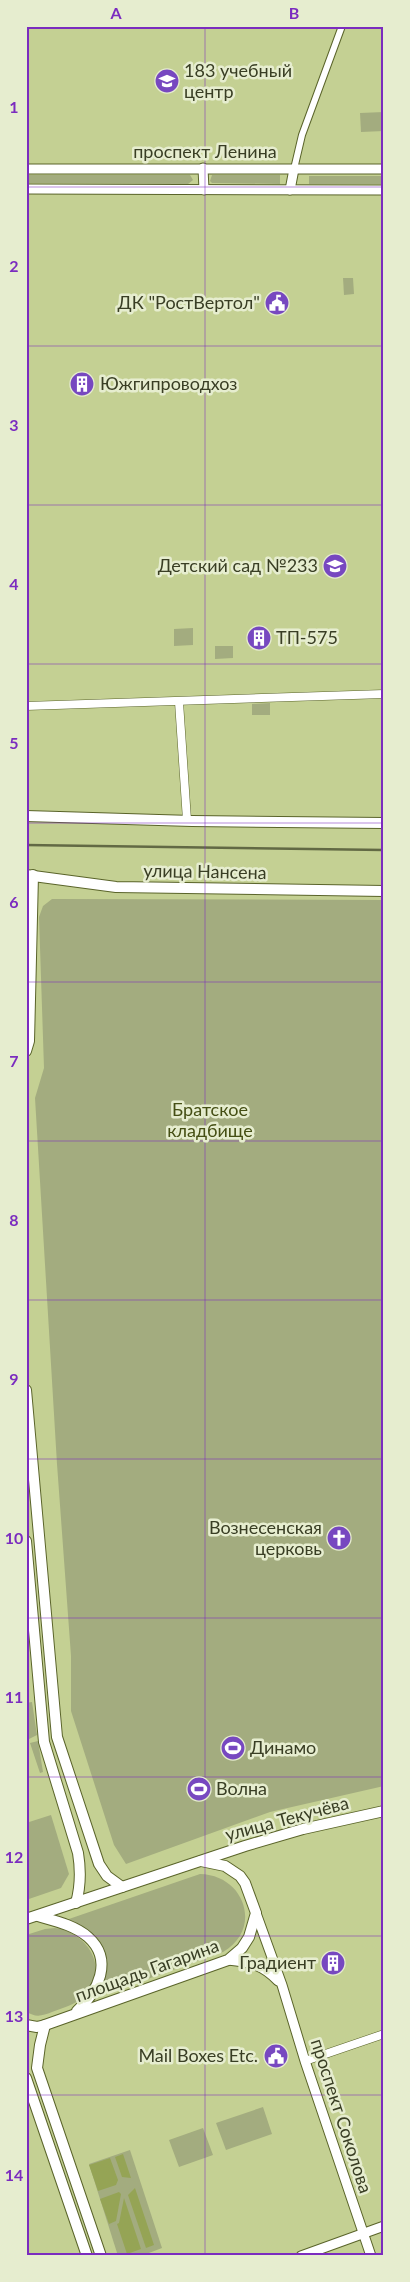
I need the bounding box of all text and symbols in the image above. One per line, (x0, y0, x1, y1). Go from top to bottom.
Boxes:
text: A (109, 3, 122, 22)
text: B (289, 3, 299, 22)
place label: 183 учебный центр (184, 59, 292, 102)
school or university icon: 183 учебный центр (154, 68, 180, 94)
text: 1 (9, 97, 19, 116)
street label: проспект Ленина (133, 140, 277, 162)
text: 2 (9, 256, 19, 275)
public building icon: ДК "РостВертол" (264, 290, 290, 316)
place label: ДК "РостВертол" (118, 291, 260, 313)
building icon: Южгипроводхоз (69, 371, 95, 397)
place label: Южгипроводхоз (100, 372, 237, 394)
text: 3 (9, 415, 19, 434)
school or university icon: Детский сад №233 (322, 553, 348, 579)
place label: Детский сад №233 (158, 554, 318, 576)
text: 4 (9, 574, 19, 593)
building icon: ТП-575 (246, 625, 272, 651)
place label: ТП-575 (276, 626, 338, 648)
text: 5 (9, 733, 19, 752)
street label: улица Нансена (143, 859, 267, 883)
text: 6 (9, 892, 19, 911)
text: 7 (9, 1051, 19, 1070)
park label: Братское кладбище (167, 1098, 253, 1141)
text: 8 (9, 1210, 19, 1229)
text: 9 (9, 1369, 19, 1388)
place label: Вознесенская церковь (209, 1516, 322, 1559)
church icon: Вознесенская церковь (326, 1525, 352, 1551)
text: 10 (5, 1528, 23, 1547)
text: 11 (5, 1687, 23, 1706)
sports icon: Динамо (220, 1735, 246, 1761)
place label: Динамо (250, 1736, 316, 1758)
sports icon: Волна (186, 1776, 212, 1802)
place label: Волна (216, 1777, 267, 1799)
street label: улица Текучёва (223, 1791, 351, 1845)
text: 12 (5, 1847, 23, 1866)
street label: площадь Гагарина (72, 1934, 222, 2006)
building icon: Градиент (320, 1950, 346, 1976)
place label: Градиент (239, 1951, 316, 1973)
text: 13 (5, 2006, 23, 2025)
street label: проспект Соколова (307, 2036, 377, 2196)
public building icon: Mail Boxes Etc. (263, 2043, 289, 2069)
place label: Mail Boxes Etc. (138, 2044, 258, 2066)
text: 14 (5, 2165, 23, 2184)

